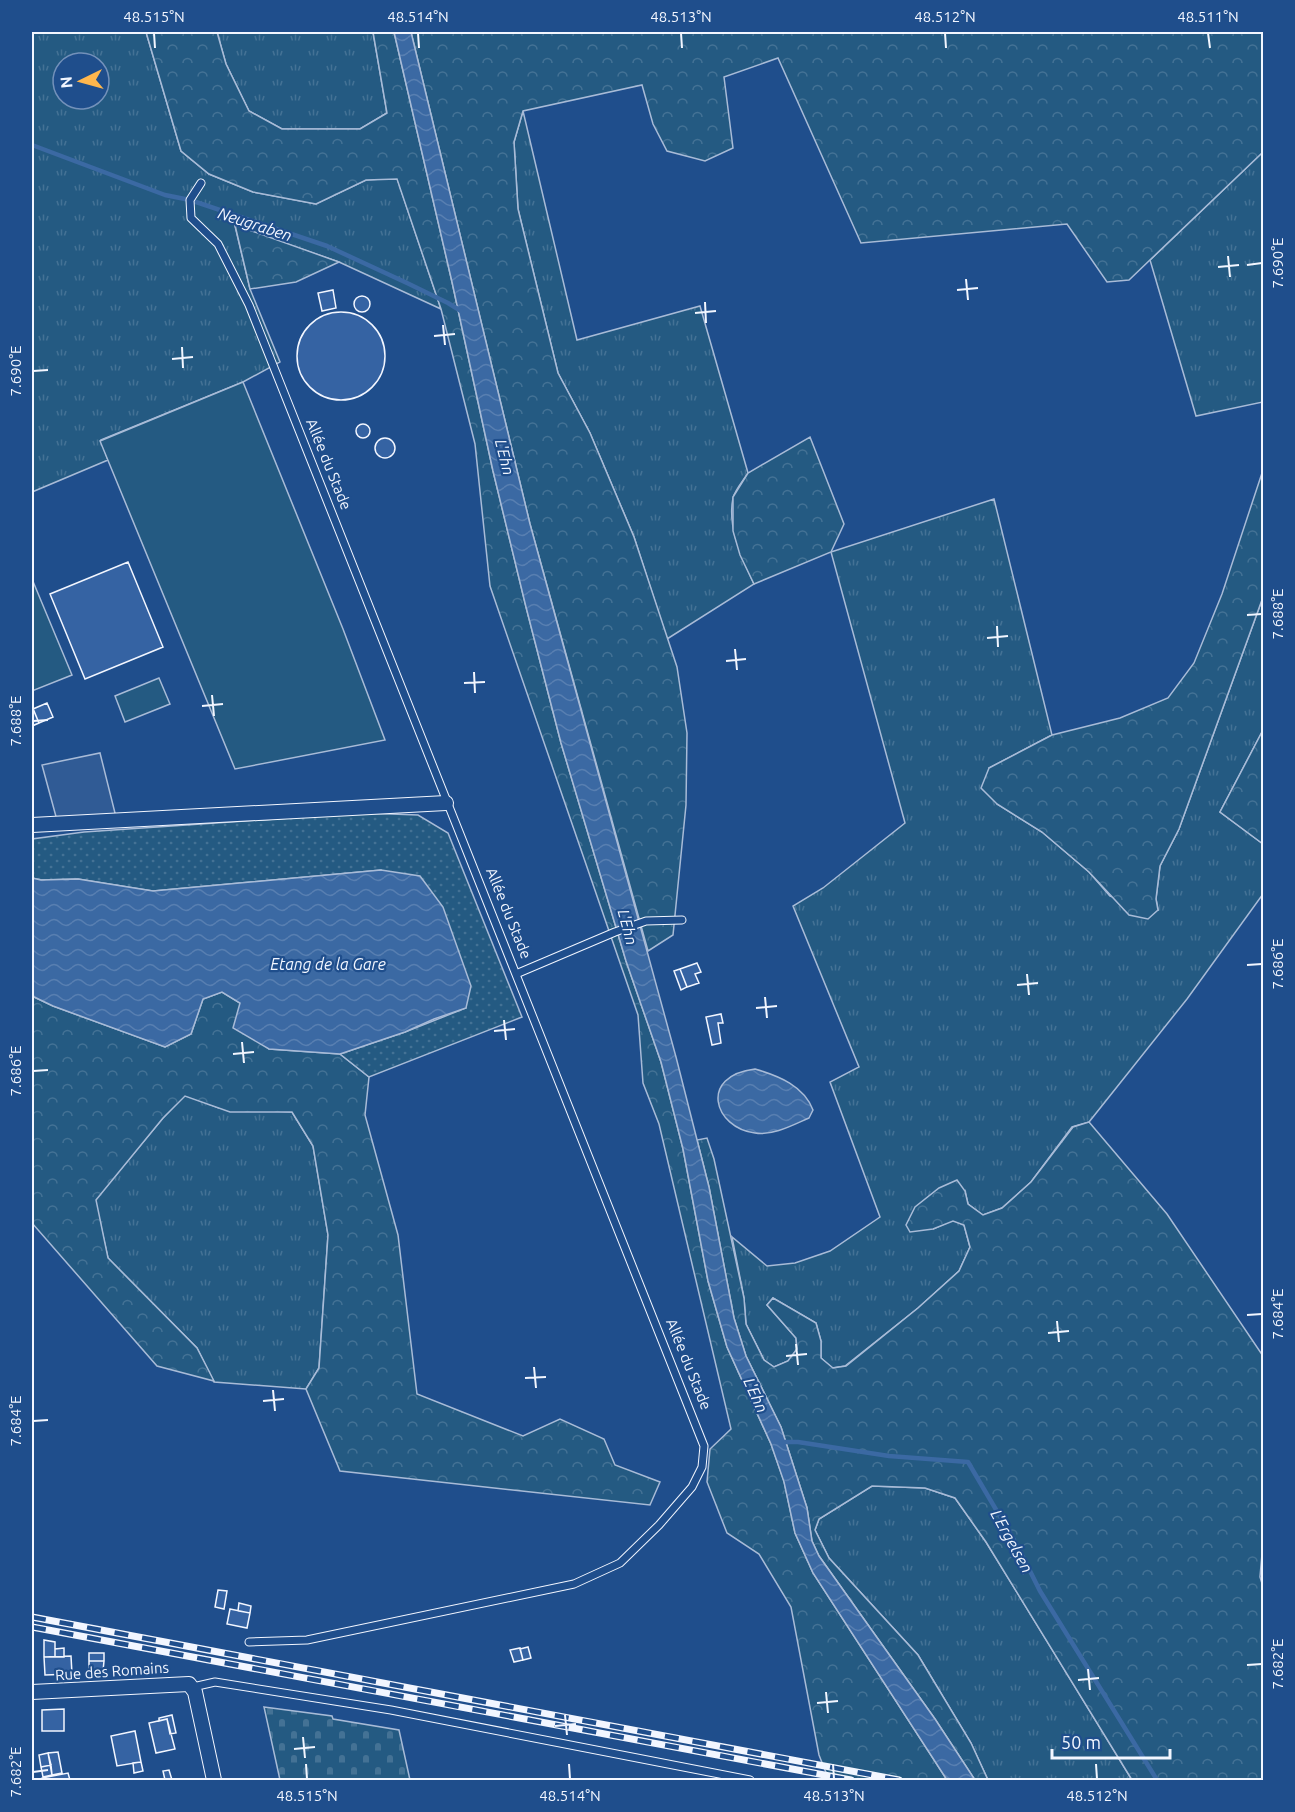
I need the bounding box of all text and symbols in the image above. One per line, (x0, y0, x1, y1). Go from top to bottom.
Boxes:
text: 48.515°N (123, 8, 185, 25)
text: 48.514°N (387, 8, 449, 25)
text: 48.513°N (650, 8, 712, 25)
text: 48.512°N (914, 8, 976, 25)
text: 48.511°N (1177, 8, 1239, 25)
north arrow (51, 51, 111, 111)
text: N (57, 76, 76, 89)
water label: Neugraben (216, 204, 294, 244)
text: 7.690°E (1269, 238, 1286, 288)
text: 7.690°E (7, 346, 24, 396)
street label: Allée du Stade (303, 416, 355, 512)
water label: L'Ehn (492, 437, 518, 477)
text: 7.688°E (1269, 589, 1286, 639)
text: 7.688°E (7, 696, 24, 746)
street label: Allée du Stade (483, 865, 535, 961)
water label: L'Ehn (615, 907, 641, 947)
text: 7.686°E (1269, 939, 1286, 989)
water label: Etang de la Gare (270, 955, 386, 973)
text: 7.686°E (7, 1046, 24, 1096)
text: 7.684°E (1269, 1289, 1286, 1339)
street label: Allée du Stade (663, 1316, 715, 1412)
water label: L'Ehn (740, 1375, 772, 1415)
text: 7.684°E (7, 1396, 24, 1446)
water label: L'Ergelsen (987, 1506, 1037, 1576)
text: 7.682°E (1269, 1639, 1286, 1689)
street label: Rue des Romains (54, 1659, 170, 1683)
scale bar (1052, 1722, 1170, 1760)
text: 50 m (1061, 1732, 1101, 1752)
text: 7.682°E (7, 1747, 24, 1797)
text: 48.515°N (276, 1787, 338, 1804)
text: 48.514°N (539, 1787, 601, 1804)
text: 48.513°N (803, 1787, 865, 1804)
text: 48.512°N (1066, 1787, 1128, 1804)

